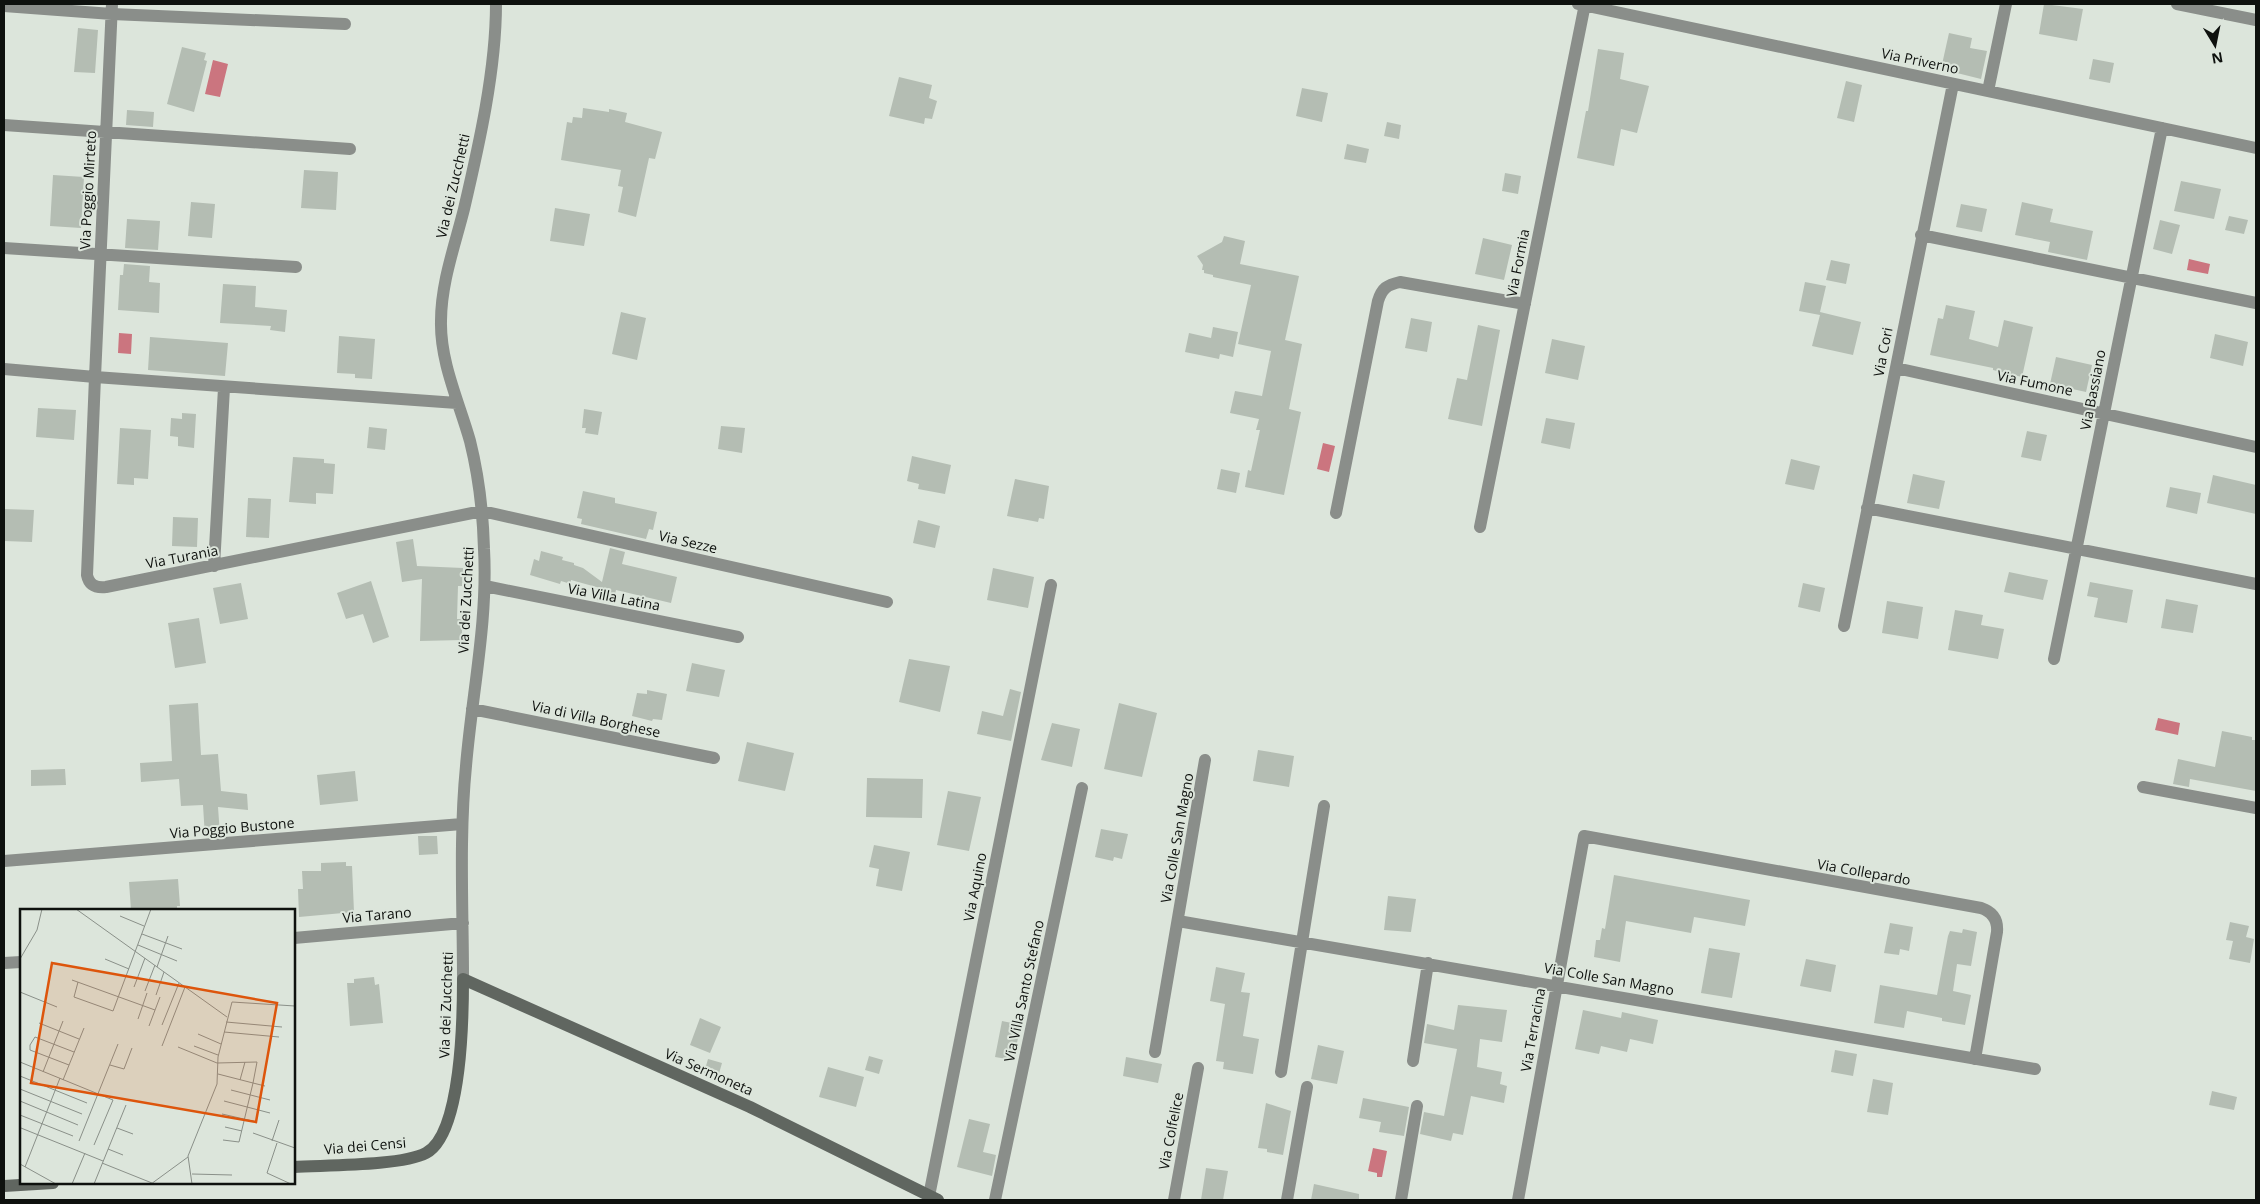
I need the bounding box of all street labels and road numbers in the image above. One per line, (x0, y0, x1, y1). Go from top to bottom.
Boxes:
street label: Via Priverno (1880, 43, 1961, 78)
street label: Via Poggio Mirteto (75, 130, 100, 250)
street label: Via dei Zucchetti (431, 132, 474, 240)
street label: Via Formia (1502, 227, 1533, 299)
street label: Via Cori (1868, 326, 1897, 378)
street label: Via Bassiano (2075, 348, 2110, 432)
street label: Via Fumone (1995, 365, 2075, 400)
street label: Via Sezze (657, 526, 720, 558)
street label: Via Turania (144, 540, 220, 573)
street label: Via dei Zucchetti (453, 546, 478, 654)
street label: Via Villa Latina (566, 578, 662, 615)
street label: Via di Villa Borghese (530, 696, 662, 741)
street label: Via Colle San Magno (1156, 771, 1197, 904)
street label: Via Poggio Bustone (169, 813, 295, 842)
street label: Via Aquino (959, 851, 990, 923)
street label: Via Collepardo (1816, 854, 1912, 889)
street label: Via Tarano (342, 902, 412, 927)
street label: Via Villa Santo Stefano (999, 918, 1048, 1064)
street label: Via dei Zucchetti (434, 951, 457, 1059)
street label: Via Colle San Magno (1543, 958, 1676, 999)
street label: Via Terracina (1516, 987, 1549, 1073)
street label: Via Sermoneta (662, 1044, 757, 1100)
street label: Via Colfelice (1154, 1091, 1187, 1171)
street label: Via dei Censi (323, 1132, 407, 1159)

